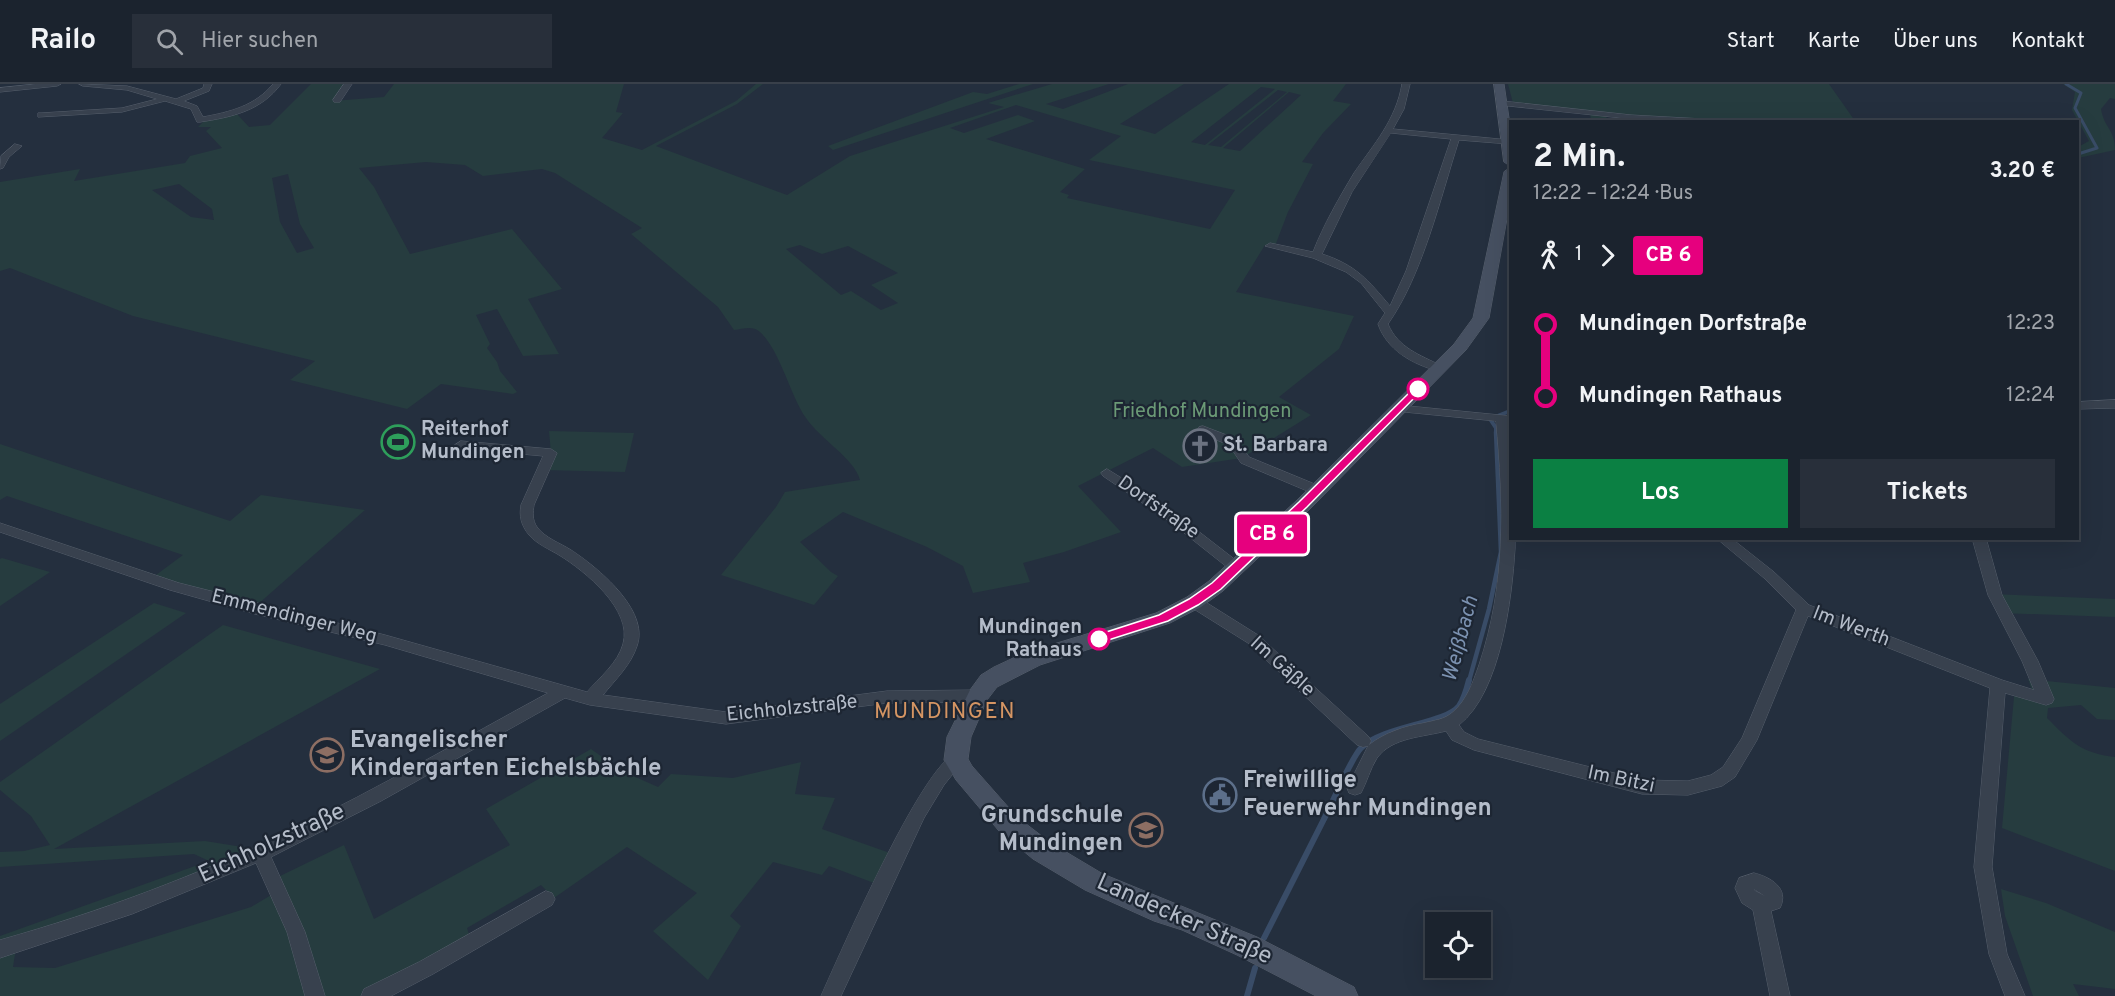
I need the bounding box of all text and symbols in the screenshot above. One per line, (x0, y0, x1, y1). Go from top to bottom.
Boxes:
search box (132, 14, 552, 68)
text: Railo (30, 23, 96, 59)
icon: search (153, 25, 186, 58)
text: Hier suchen (201, 28, 318, 55)
text: Start (1727, 28, 1775, 55)
text: Karte (1808, 28, 1860, 55)
text: Über uns (1893, 28, 1978, 55)
text: Kontakt (2011, 28, 2085, 55)
text: 2 Min. (1533, 137, 1625, 179)
text: 3.20 € (1990, 158, 2055, 185)
text: 12:22 – 12:24 · Bus (1533, 181, 1693, 207)
icon: walk (1533, 239, 1566, 272)
icon: forward (1591, 239, 1624, 272)
text: 1 (1575, 242, 1582, 268)
text: CB 6 (1645, 242, 1691, 269)
text: Mundingen Dorfstraße (1579, 311, 1807, 338)
text: 12:23 (2007, 311, 2055, 337)
unlabelled marker (1407, 378, 1429, 400)
text: Mundingen Rathaus (1579, 383, 1782, 410)
text: 12:24 (2006, 383, 2055, 409)
park label: Friedhof Mundingen (1112, 399, 1292, 425)
place label: Reiterhof Mundingen (421, 417, 525, 466)
sports icon: Reiterhof Mundingen (380, 424, 416, 460)
church icon: St. Barbara (1182, 428, 1218, 464)
place label: St. Barbara (1223, 433, 1328, 459)
button: Los (1533, 459, 1788, 528)
button: Tickets (1800, 459, 2055, 528)
street label: Dorfstraße (1112, 470, 1204, 546)
line badge: CB 6 (1230, 514, 1314, 554)
text: CB 6 (1249, 521, 1295, 548)
street label: Emmendinger Weg (209, 584, 379, 650)
water label: Weißbach (1437, 593, 1486, 685)
street label: Im Werth (1809, 600, 1893, 654)
place label: Mundingen Rathaus (978, 615, 1082, 664)
marker: Mundingen Rathaus (1088, 628, 1110, 650)
street label: Im Gäßle (1244, 631, 1320, 703)
street label: Eichholzstraße (725, 689, 859, 729)
district label: MUNDINGEN (874, 699, 1016, 726)
place label: Evangelischer Kindergarten Eichelsbächle (350, 726, 661, 784)
school or university icon: Evangelischer Kindergarten Eichelsbächle (309, 737, 345, 773)
street label: Im Bitzi (1585, 760, 1657, 800)
place label: Freiwillige Feuerwehr Mundingen (1243, 766, 1492, 824)
public building icon: Freiwillige Feuerwehr Mundingen (1202, 777, 1238, 813)
street label: Eichholzstraße (194, 797, 350, 891)
place label: Grundschule Mundingen (981, 801, 1123, 859)
school or university icon: Grundschule Mundingen (1128, 812, 1164, 848)
street label: Landecker Straße (1092, 868, 1276, 972)
map controls (1425, 912, 1491, 978)
button: locate (1425, 912, 1491, 978)

